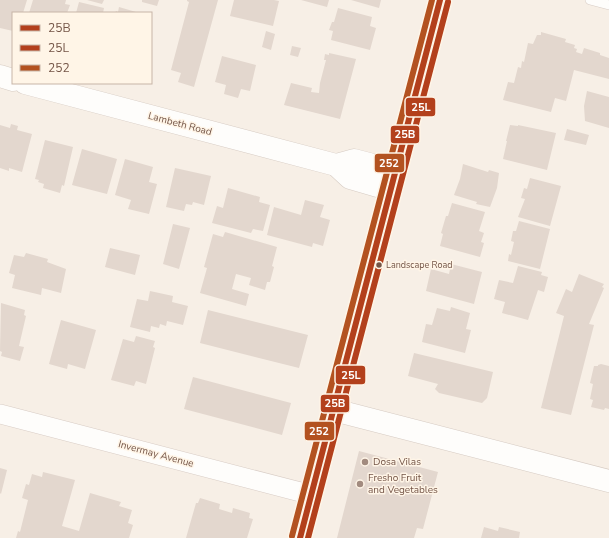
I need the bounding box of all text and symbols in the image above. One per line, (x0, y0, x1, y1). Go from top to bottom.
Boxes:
legend (12, 12, 152, 84)
text: 25B (48, 20, 71, 36)
text: 25L (48, 40, 69, 56)
text: 252 (48, 60, 70, 76)
line badge: 25L (405, 97, 436, 117)
text: 25L (411, 100, 431, 115)
street label: Lambeth Road (147, 109, 214, 139)
line badge: 25B (390, 125, 420, 144)
text: 25B (395, 127, 415, 142)
line badge: 252 (374, 153, 405, 173)
text: 252 (379, 156, 399, 171)
place label: Landscape Road (386, 259, 453, 271)
marker: Landscape Road (374, 260, 384, 270)
line badge: 25L (335, 365, 366, 385)
text: 25L (341, 368, 361, 383)
line badge: 25B (320, 394, 350, 413)
text: 25B (325, 396, 345, 411)
line badge: 252 (304, 421, 335, 441)
text: 252 (309, 424, 329, 439)
street label: Invermay Avenue (117, 437, 195, 471)
place label: Dosa Vilas (373, 455, 421, 469)
marker: Dosa Vilas (360, 457, 370, 467)
place label: Fresho Fruit and Vegetables (368, 471, 438, 497)
marker: Fresho Fruit and Vegetables (355, 479, 365, 489)

